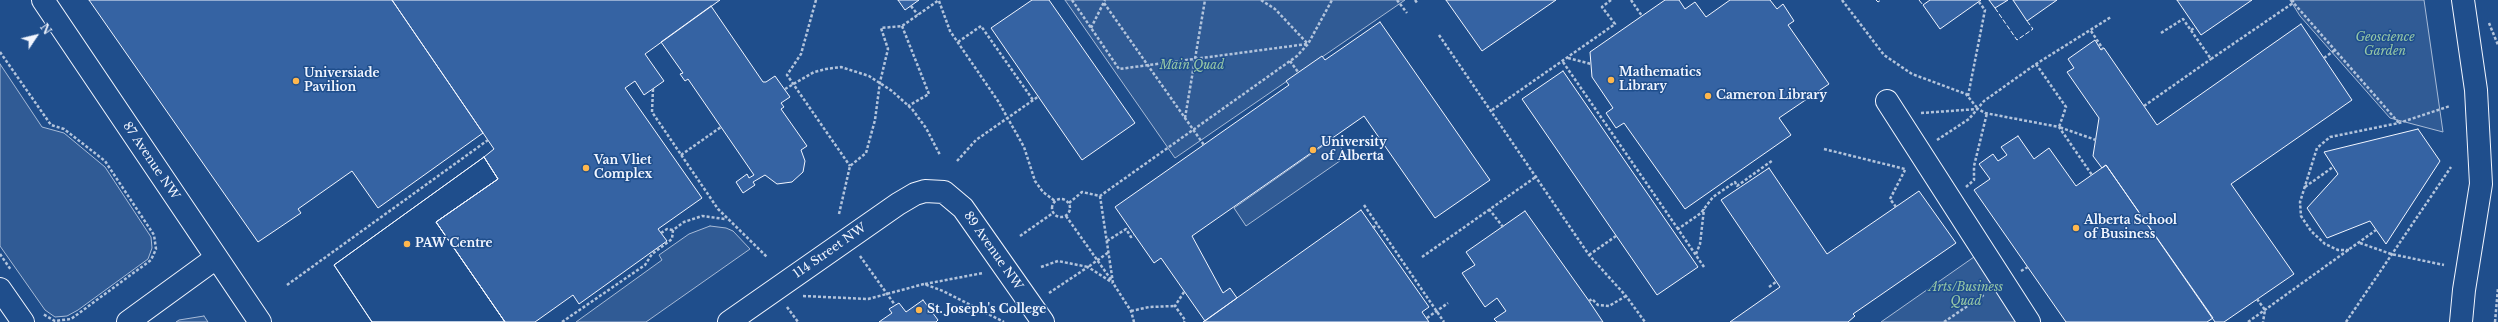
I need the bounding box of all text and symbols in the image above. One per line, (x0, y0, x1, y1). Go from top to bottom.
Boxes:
north arrow (16, 16, 56, 56)
text: N (37, 21, 55, 37)
park label: Geoscience Garden (2355, 31, 2415, 59)
park label: Main Quad (1160, 59, 1224, 73)
place label: Mathematics Library (1619, 66, 1701, 94)
place label: Universiade Pavilion (304, 67, 380, 95)
marker: Mathematics Library (1606, 75, 1616, 85)
marker: Universiade Pavilion (291, 76, 301, 86)
place label: Cameron Library (1716, 89, 1827, 103)
marker: Cameron Library (1703, 91, 1713, 101)
street label: 87 Avenue NW (120, 119, 182, 203)
place label: University of Alberta (1321, 136, 1387, 164)
marker: University of Alberta (1308, 145, 1318, 155)
place label: Van Vliet Complex (594, 154, 652, 182)
marker: Van Vliet Complex (581, 163, 591, 173)
street label: 89 Avenue NW (961, 209, 1025, 293)
place label: Alberta School of Business (2084, 214, 2177, 242)
street label: 114 Street NW (791, 221, 869, 281)
marker: Alberta School of Business (2071, 223, 2081, 233)
place label: PAW Centre (415, 237, 493, 251)
marker: PAW Centre (402, 239, 412, 249)
park label: Arts/Business Quad (1929, 281, 2003, 309)
place label: St. Joseph's College (927, 303, 1046, 317)
marker: St. Joseph's College (914, 305, 924, 315)

